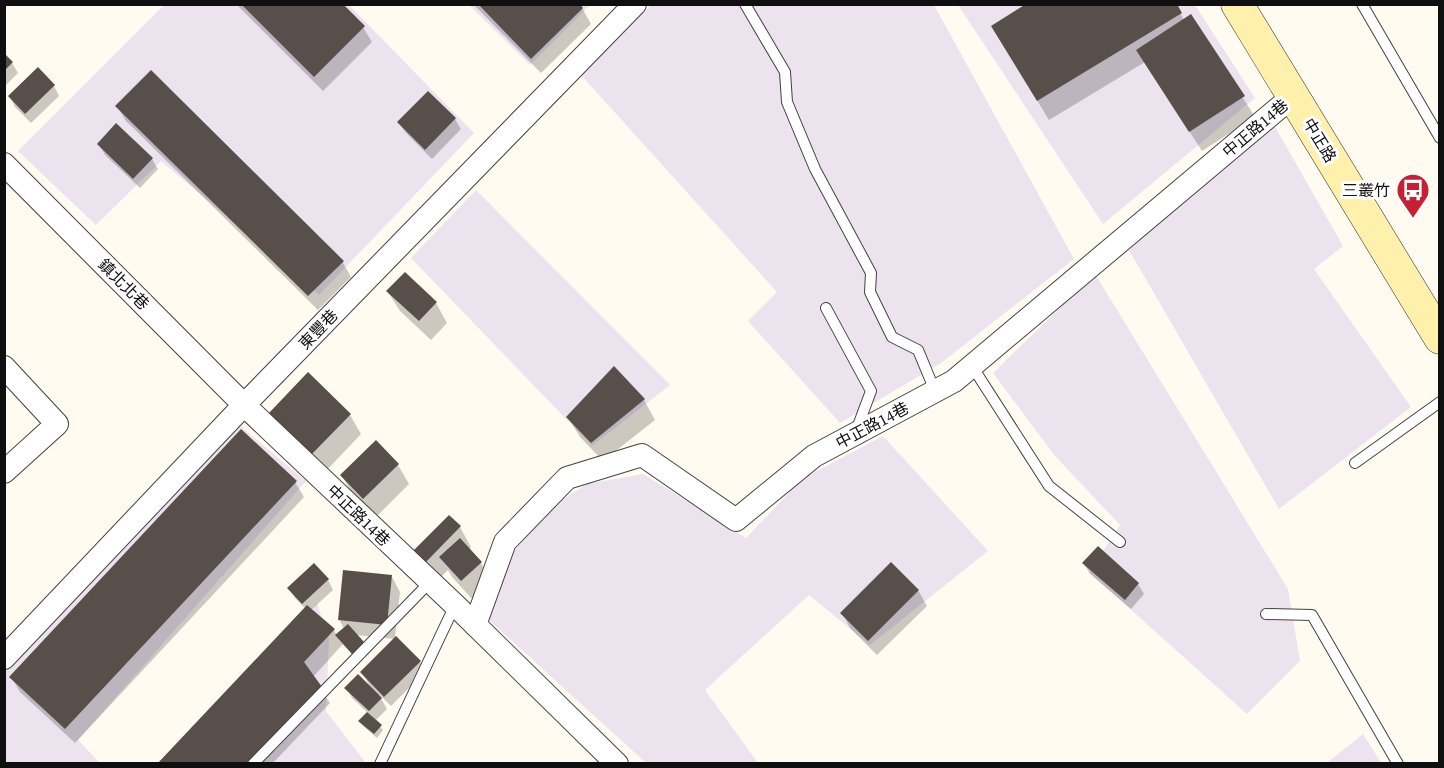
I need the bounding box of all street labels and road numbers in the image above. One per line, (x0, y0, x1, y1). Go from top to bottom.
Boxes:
street label: 中正路14巷 (1217, 94, 1293, 162)
street label: 中正路 (1298, 114, 1342, 166)
street label: 鎮北北巷 (94, 254, 154, 314)
street label: 東豐巷 (293, 304, 343, 354)
street label: 中正路14巷 (832, 397, 912, 453)
street label: 中正路14巷 (323, 479, 395, 551)

